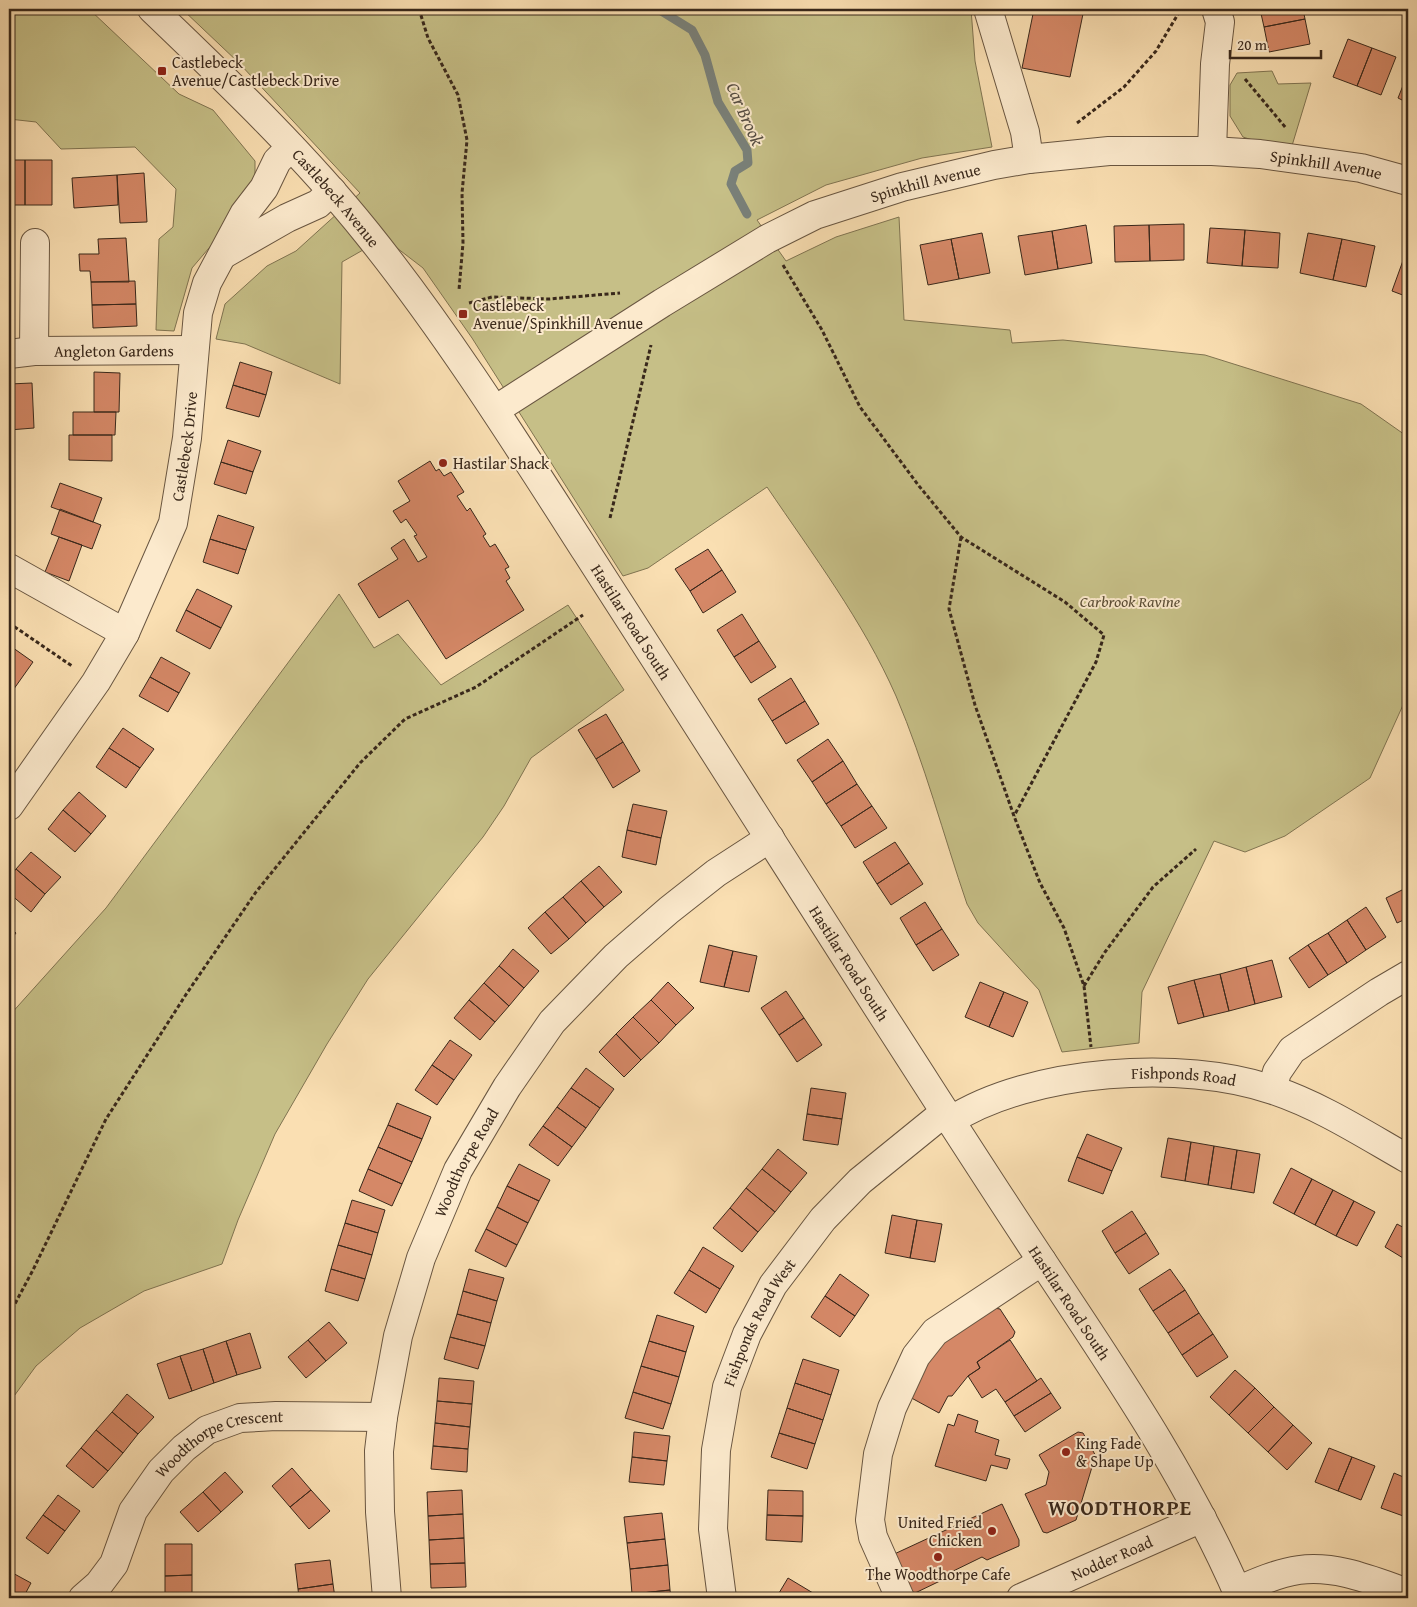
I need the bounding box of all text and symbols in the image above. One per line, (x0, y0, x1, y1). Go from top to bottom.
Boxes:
scale bar (1230, 28, 1321, 60)
text: 20 m (1237, 34, 1268, 55)
place label: Castlebeck Avenue/Castlebeck Drive (172, 50, 339, 92)
marker: Castlebeck Avenue/Castlebeck Drive (156, 65, 168, 77)
water label: Car Brook (720, 78, 772, 151)
street label: Castlebeck Avenue (287, 143, 386, 252)
street label: Spinkhill Avenue (1269, 144, 1385, 185)
street label: Spinkhill Avenue (867, 157, 983, 209)
place label: Castlebeck Avenue/Spinkhill Avenue (473, 293, 643, 335)
marker: Castlebeck Avenue/Spinkhill Avenue (457, 308, 469, 320)
street label: Angleton Gardens (54, 338, 174, 363)
street label: Castlebeck Drive (165, 390, 203, 503)
place label: Hastilar Shack (453, 451, 550, 475)
marker: Hastilar Shack (437, 457, 449, 469)
street label: Hastilar Road South (585, 559, 677, 684)
park label: Carbrook Ravine (1080, 589, 1181, 613)
street label: Hastilar Road South (803, 901, 895, 1026)
street label: Fishponds Road (1131, 1060, 1239, 1092)
street label: Woodthorpe Road (428, 1103, 504, 1221)
street label: Hastilar Road South (1023, 1241, 1116, 1365)
street label: Fishponds Road West (716, 1253, 801, 1390)
street label: Woodthorpe Crescent (149, 1404, 284, 1483)
place label: King Fade & Shape Up (1076, 1431, 1154, 1473)
marker: King Fade & Shape Up (1060, 1446, 1072, 1458)
district label: WOODTHORPE (1048, 1492, 1192, 1523)
place label: United Fried Chicken (898, 1510, 982, 1552)
marker: United Fried Chicken (986, 1525, 998, 1537)
street label: Nodder Road (1067, 1529, 1157, 1587)
marker: The Woodthorpe Cafe (932, 1551, 944, 1563)
place label: The Woodthorpe Cafe (866, 1562, 1010, 1586)

